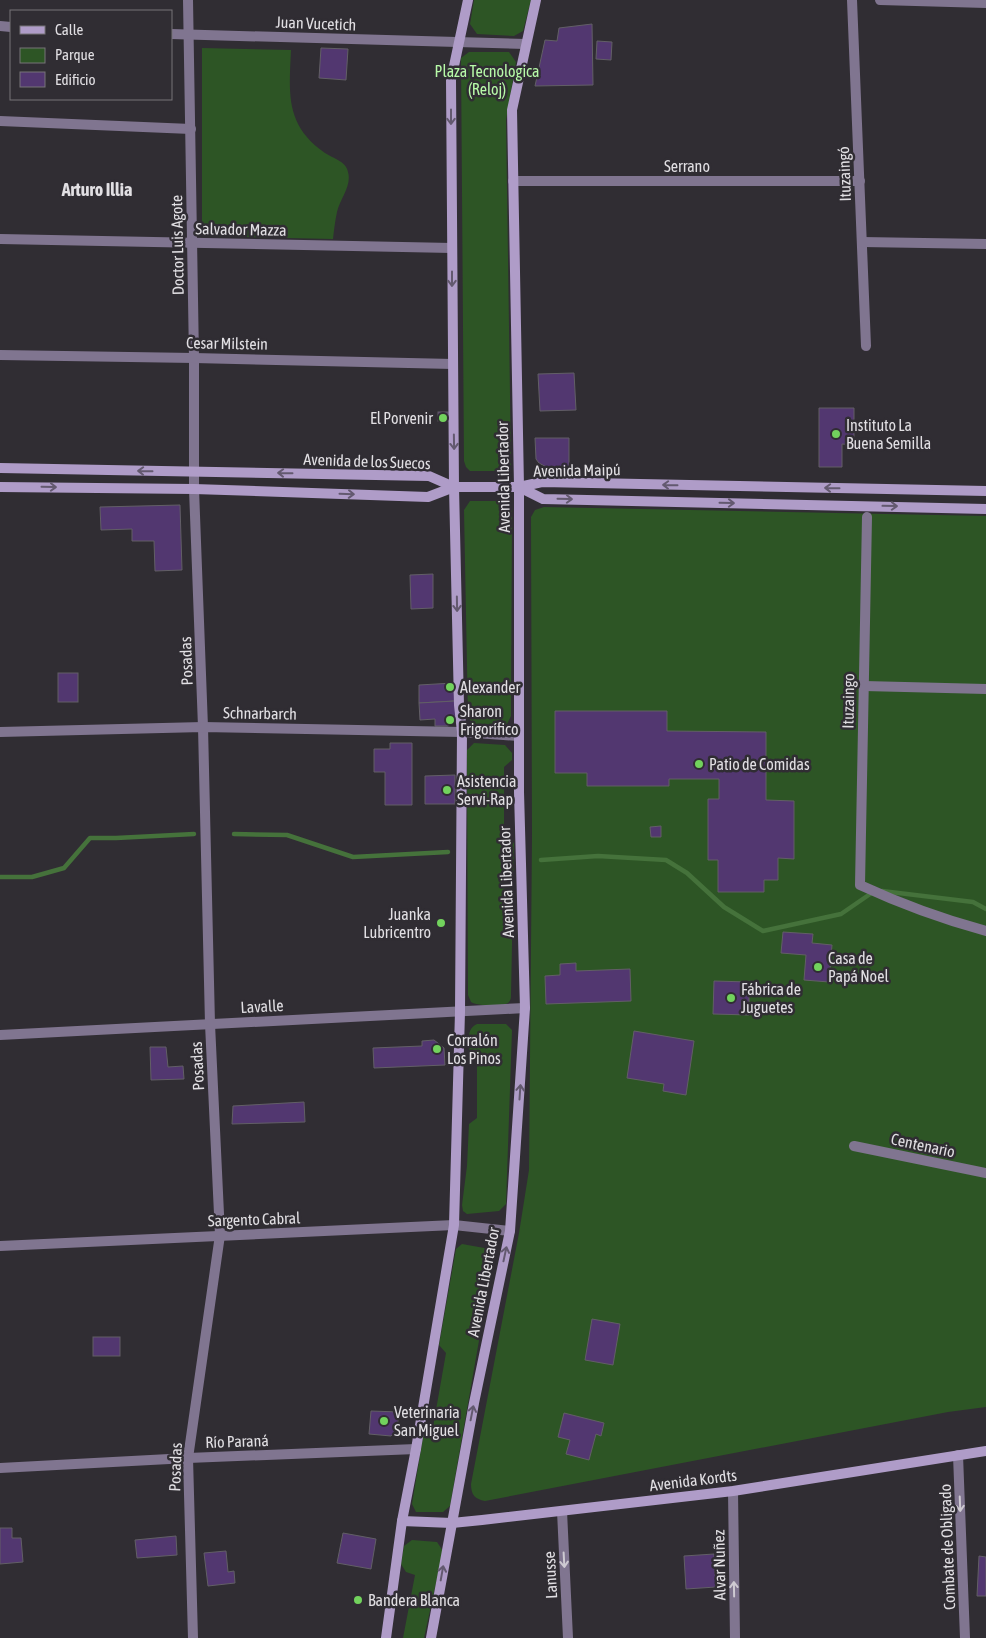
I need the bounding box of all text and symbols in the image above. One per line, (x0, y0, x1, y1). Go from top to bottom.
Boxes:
legend (10, 10, 172, 100)
street label: Juan Vucetich (275, 13, 357, 33)
text: Calle (55, 21, 84, 38)
text: Parque (55, 46, 95, 63)
park label: Plaza Tecnologica (Reloj) (435, 62, 539, 99)
text: Edificio (55, 71, 96, 88)
one-way arrow (446, 108, 456, 125)
street label: Ituzaingó (834, 146, 855, 202)
street label: Serrano (664, 157, 710, 175)
district label: Arturo Illia (61, 179, 132, 200)
street label: Doctor Luis Agote (167, 195, 188, 295)
street label: Salvador Mazza (195, 219, 287, 239)
one-way arrow (447, 271, 457, 287)
street label: Cesar Milstein (186, 333, 268, 353)
place label: El Porvenir (370, 409, 433, 427)
marker: El Porvenir (437, 412, 449, 424)
place label: Instituto La Buena Semilla (846, 416, 931, 452)
street label: Avenida Libertador (493, 421, 513, 533)
marker: Instituto La Buena Semilla (830, 428, 842, 440)
one-way arrow (449, 434, 459, 450)
street label: Avenida de los Suecos (303, 450, 431, 472)
street label: Avenida Maipú (533, 460, 621, 481)
one-way arrow (137, 466, 153, 476)
one-way arrow (278, 468, 294, 478)
one-way arrow (662, 480, 678, 490)
one-way arrow (40, 482, 56, 492)
one-way arrow (825, 483, 841, 493)
one-way arrow (339, 490, 355, 499)
one-way arrow (556, 494, 573, 504)
one-way arrow (719, 498, 735, 508)
one-way arrow (882, 502, 898, 511)
one-way arrow (452, 596, 462, 612)
street label: Posadas (176, 636, 196, 686)
street label: Ituzaingo (839, 673, 858, 729)
place label: Alexander (460, 678, 521, 696)
marker: Alexander (444, 681, 456, 693)
place label: Sharon Frigorífico (460, 702, 519, 739)
street label: Schnarbarch (223, 703, 297, 723)
marker: Sharon Frigorífico (444, 714, 456, 726)
place label: Patio de Comidas (709, 755, 810, 773)
marker: Patio de Comidas (693, 758, 705, 770)
place label: Asistencia Servi-Rap (457, 772, 516, 809)
marker: Asistencia Servi-Rap (441, 784, 453, 796)
street label: Avenida Libertador (495, 826, 517, 938)
place label: Juanka Lubricentro (363, 905, 431, 941)
marker: Juanka Lubricentro (435, 917, 447, 929)
place label: Casa de Papá Noel (828, 949, 889, 986)
marker: Casa de Papá Noel (812, 961, 824, 973)
place label: Fábrica de Juguetes (741, 980, 801, 1017)
marker: Fábrica de Juguetes (725, 992, 737, 1004)
street label: Lavalle (240, 996, 284, 1016)
place label: Corralón Los Pinos (447, 1031, 501, 1067)
street label: Posadas (187, 1041, 207, 1091)
marker: Corralón Los Pinos (431, 1043, 443, 1055)
one-way arrow (515, 1085, 524, 1101)
street label: Centenario (889, 1129, 957, 1161)
street label: Sargento Cabral (207, 1208, 301, 1231)
street label: Avenida Libertador (464, 1225, 503, 1338)
one-way arrow (501, 1246, 510, 1262)
place label: Veterinaria San Miguel (394, 1403, 460, 1440)
one-way arrow (468, 1406, 478, 1422)
marker: Veterinaria San Miguel (378, 1415, 390, 1427)
street label: Río Paraná (205, 1431, 269, 1451)
street label: Posadas (165, 1442, 185, 1492)
street label: Avenida Kordts (648, 1466, 738, 1494)
street label: Combate de Obligado (936, 1484, 959, 1610)
one-way arrow (956, 1496, 965, 1512)
street label: Alvar Nuñez (709, 1529, 729, 1600)
street label: Lanusse (540, 1551, 560, 1599)
one-way arrow (559, 1552, 568, 1568)
one-way arrow (438, 1565, 448, 1581)
one-way arrow (729, 1582, 739, 1598)
place label: Bandera Blanca (368, 1591, 460, 1609)
marker: Bandera Blanca (352, 1594, 364, 1606)

